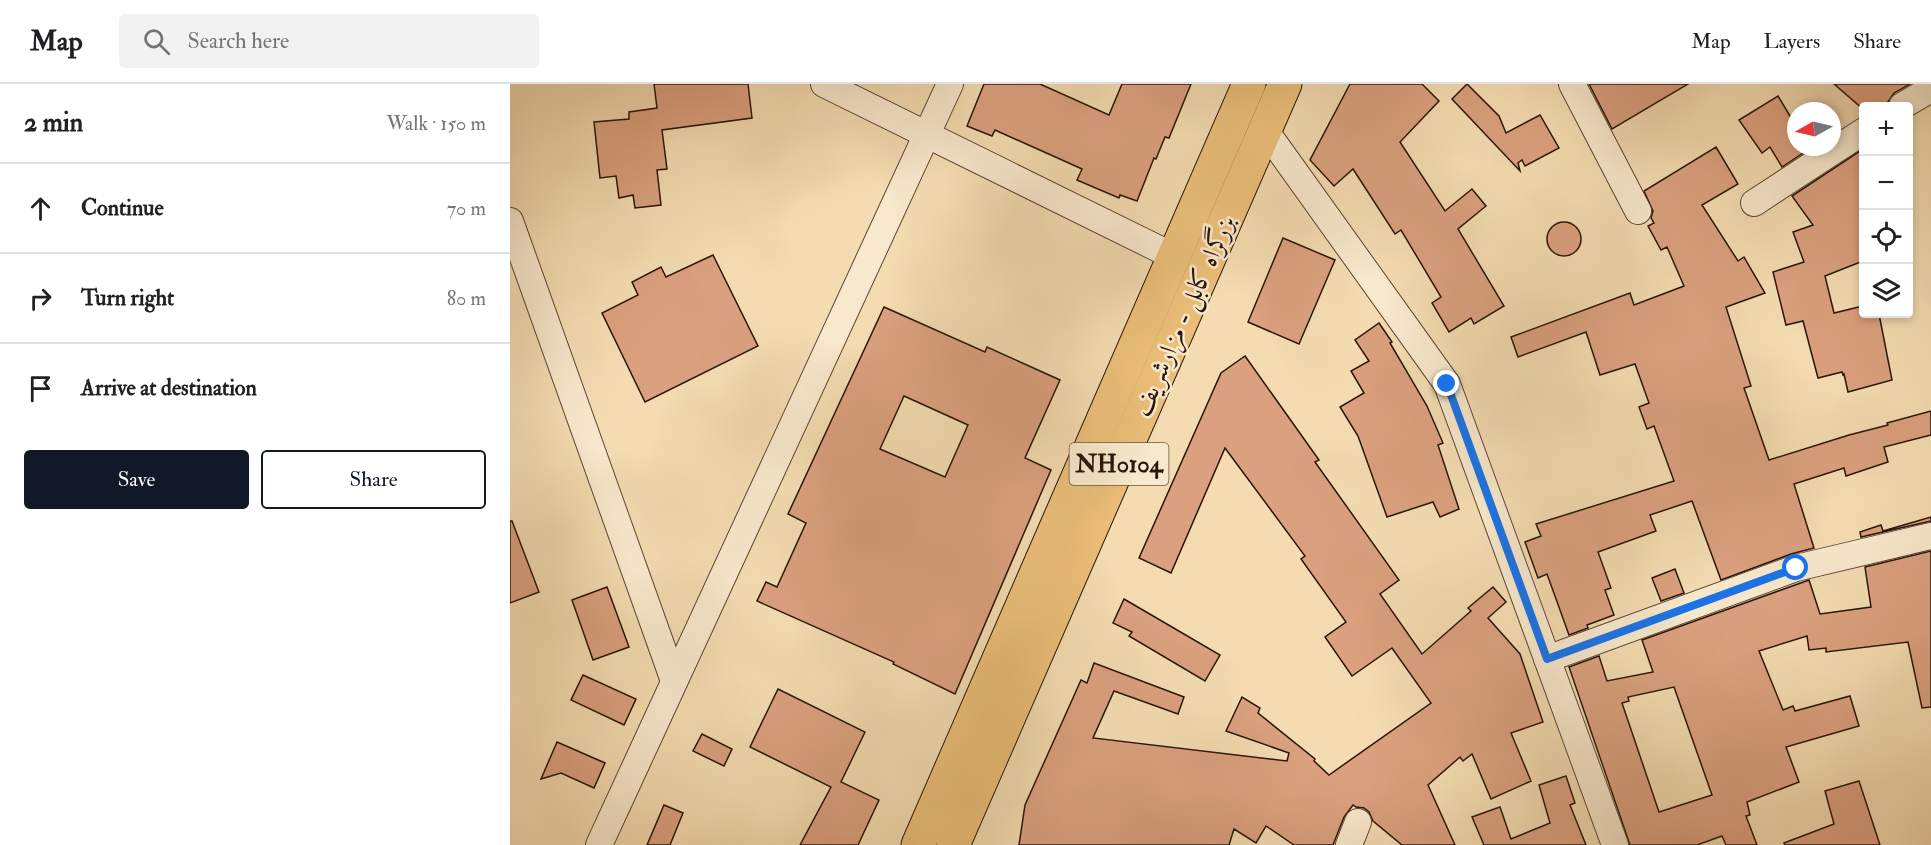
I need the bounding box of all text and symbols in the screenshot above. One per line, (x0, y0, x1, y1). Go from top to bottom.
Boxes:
search box (119, 14, 539, 68)
text: Map (30, 24, 83, 59)
icon: search (140, 25, 173, 58)
text: Search here (188, 27, 289, 55)
text: Map (1691, 28, 1731, 55)
text: Layers (1764, 28, 1820, 55)
text: Share (1853, 28, 1901, 55)
north arrow (1787, 102, 1841, 156)
map controls (1859, 102, 1913, 318)
button: + (1859, 102, 1913, 156)
text: 2 min (24, 107, 83, 139)
text: Walk · 150 m (386, 111, 486, 136)
button: − (1859, 156, 1913, 210)
icon: ahead (24, 192, 57, 225)
text: Continue (81, 194, 164, 222)
text: 70 m (447, 196, 486, 221)
street label: بزرگراه کابل - مزارشریف (1124, 209, 1244, 422)
button: locate (1859, 210, 1913, 264)
button: layers (1859, 264, 1913, 318)
icon: right (24, 282, 57, 315)
text: Turn right (81, 284, 174, 312)
text: 80 m (447, 286, 486, 311)
route end (1433, 370, 1459, 396)
icon: arrive (24, 372, 57, 405)
text: Arrive at destination (81, 374, 257, 402)
road number: NH0104 (1070, 443, 1168, 485)
button: Save (24, 450, 249, 509)
button: Share (261, 450, 486, 509)
route start (1782, 554, 1808, 580)

